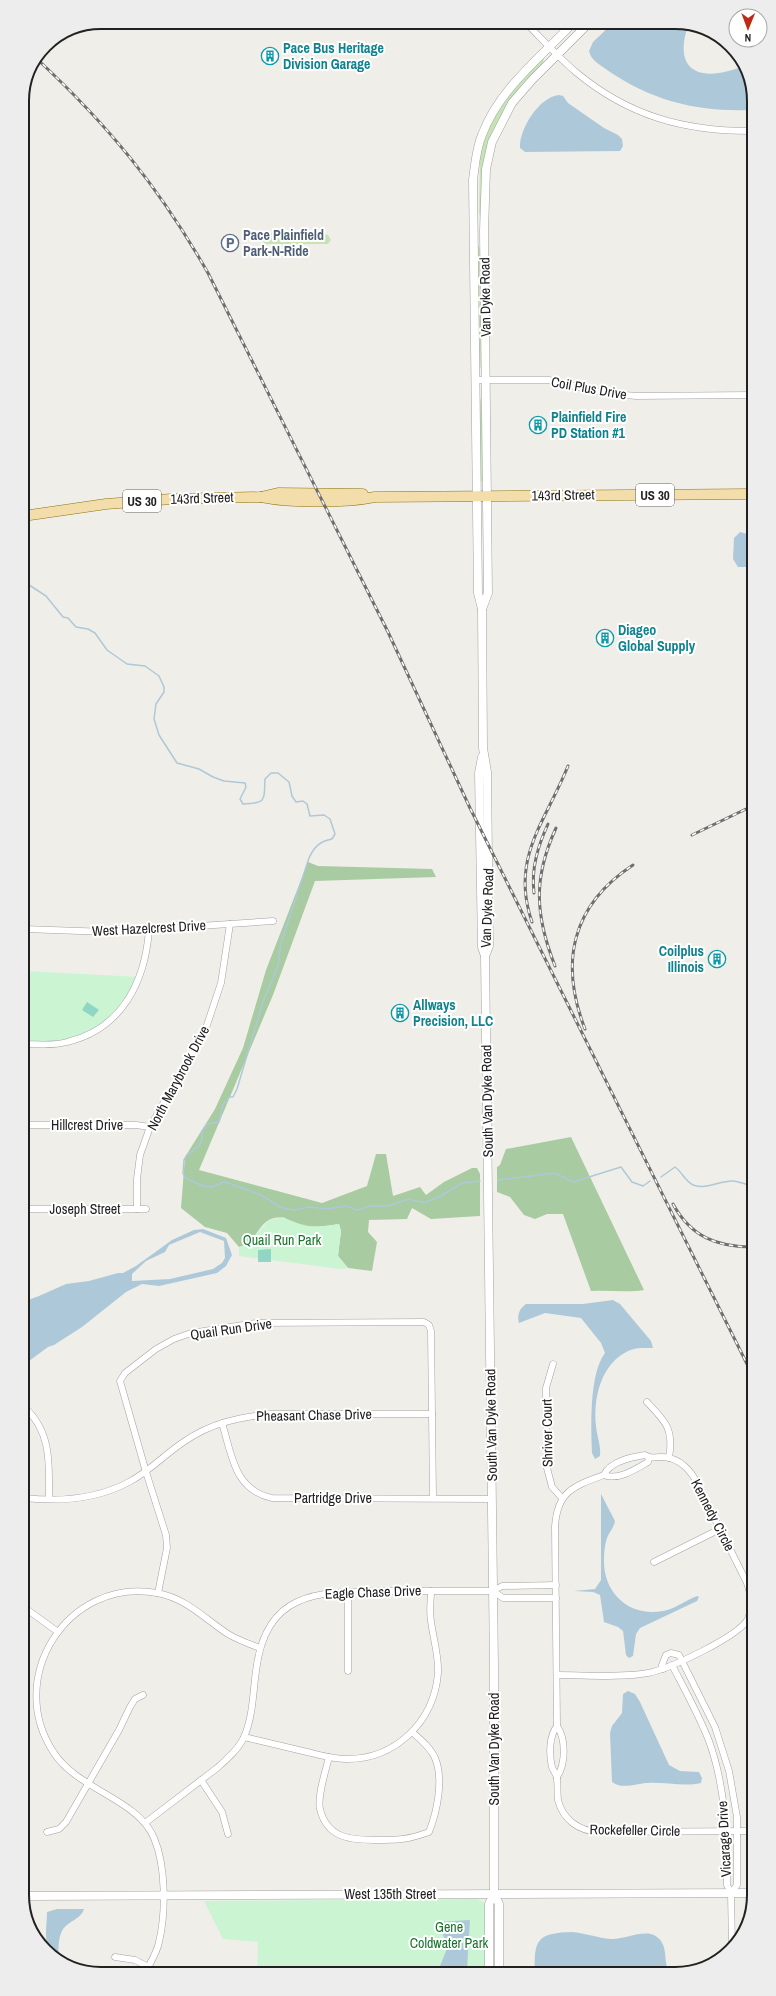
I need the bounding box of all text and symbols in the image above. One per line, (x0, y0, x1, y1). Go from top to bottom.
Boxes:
north arrow (728, 8, 768, 48)
text: N (744, 31, 751, 45)
place label: Pace Bus Heritage Division Garage (283, 39, 384, 73)
building icon: Pace Bus Heritage Division Garage (260, 46, 280, 66)
place label: Pace Plainfield Park-N-Ride (243, 226, 324, 260)
parking icon: Pace Plainfield Park-N-Ride (220, 233, 240, 253)
street label: Van Dyke Road (475, 257, 495, 337)
street label: Coil Plus Drive (550, 372, 628, 404)
place label: Plainfield Fire PD Station #1 (551, 408, 626, 442)
building icon: Plainfield Fire PD Station #1 (528, 415, 548, 435)
road number: US 30 (636, 484, 674, 506)
street label: 143rd Street (531, 485, 595, 505)
street label: 143rd Street (170, 488, 234, 508)
road number: US 30 (123, 490, 161, 512)
place label: Diageo Global Supply (618, 621, 696, 655)
building icon: Diageo Global Supply (595, 628, 615, 648)
street label: Van Dyke Road (477, 868, 497, 948)
street label: West Hazelcrest Drive (92, 916, 206, 940)
place label: Coilplus Illinois (659, 942, 704, 976)
building icon: Coilplus Illinois (707, 949, 727, 969)
place label: Allways Precision, LLC (413, 996, 493, 1030)
building icon: Allways Precision, LLC (390, 1003, 410, 1023)
street label: North Marybrook Drive (143, 1023, 213, 1133)
street label: South Van Dyke Road (477, 1044, 497, 1158)
street label: Hillcrest Drive (51, 1116, 123, 1134)
street label: Joseph Street (50, 1200, 120, 1218)
park label: Quail Run Park (243, 1231, 322, 1249)
street label: Quail Run Drive (189, 1314, 273, 1344)
street label: South Van Dyke Road (481, 1368, 501, 1482)
street label: Shriver Court (537, 1399, 557, 1467)
street label: Pheasant Chase Drive (256, 1405, 372, 1425)
street label: Kennedy Circle (687, 1476, 739, 1554)
street label: Partridge Drive (294, 1489, 372, 1507)
street label: Eagle Chase Drive (325, 1581, 421, 1603)
street label: South Van Dyke Road (485, 1693, 503, 1805)
street label: Vicarage Drive (713, 1800, 735, 1878)
street label: Rockefeller Circle (590, 1820, 680, 1840)
street label: West 135th Street (344, 1885, 436, 1903)
park label: Gene Coldwater Park (410, 1918, 488, 1952)

